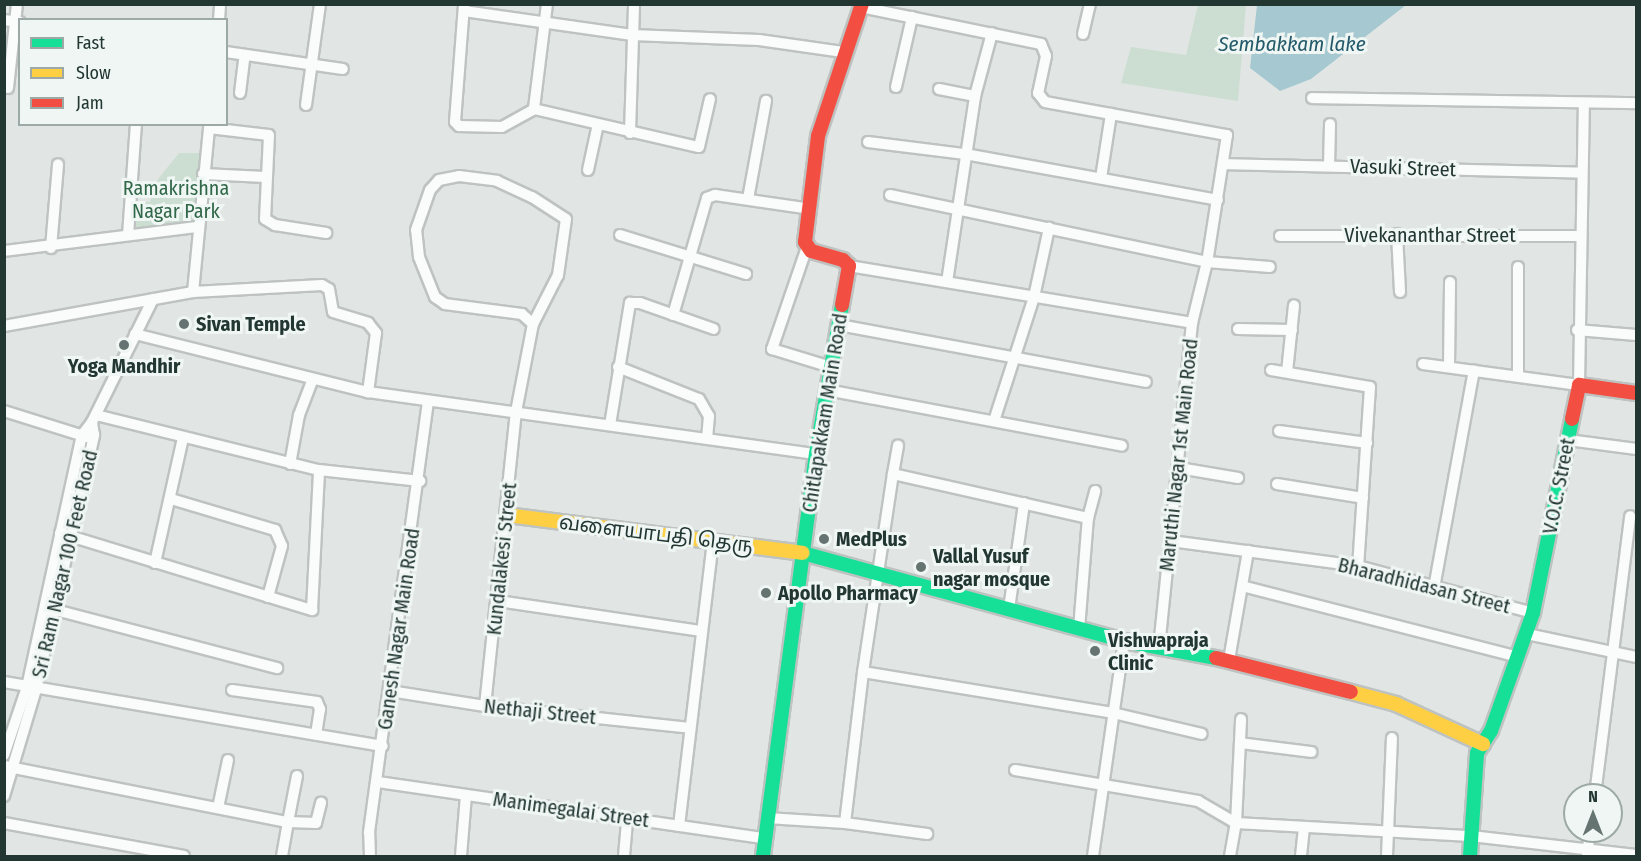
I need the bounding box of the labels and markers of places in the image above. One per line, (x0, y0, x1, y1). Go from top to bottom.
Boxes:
place label: Sivan Temple (196, 312, 306, 336)
marker: Sivan Temple (177, 317, 191, 331)
marker: Yoga Mandhir (117, 338, 131, 352)
place label: Yoga Mandhir (68, 354, 180, 378)
place label: MedPlus (836, 527, 907, 551)
marker: MedPlus (817, 532, 831, 546)
place label: Vallal Yusuf nagar mosque (933, 544, 1050, 591)
marker: Vallal Yusuf nagar mosque (914, 560, 928, 574)
place label: Apollo Pharmacy (778, 581, 918, 605)
marker: Apollo Pharmacy (759, 586, 773, 600)
place label: Vishwapraja Clinic (1108, 628, 1209, 675)
marker: Vishwapraja Clinic (1086, 642, 1104, 660)

